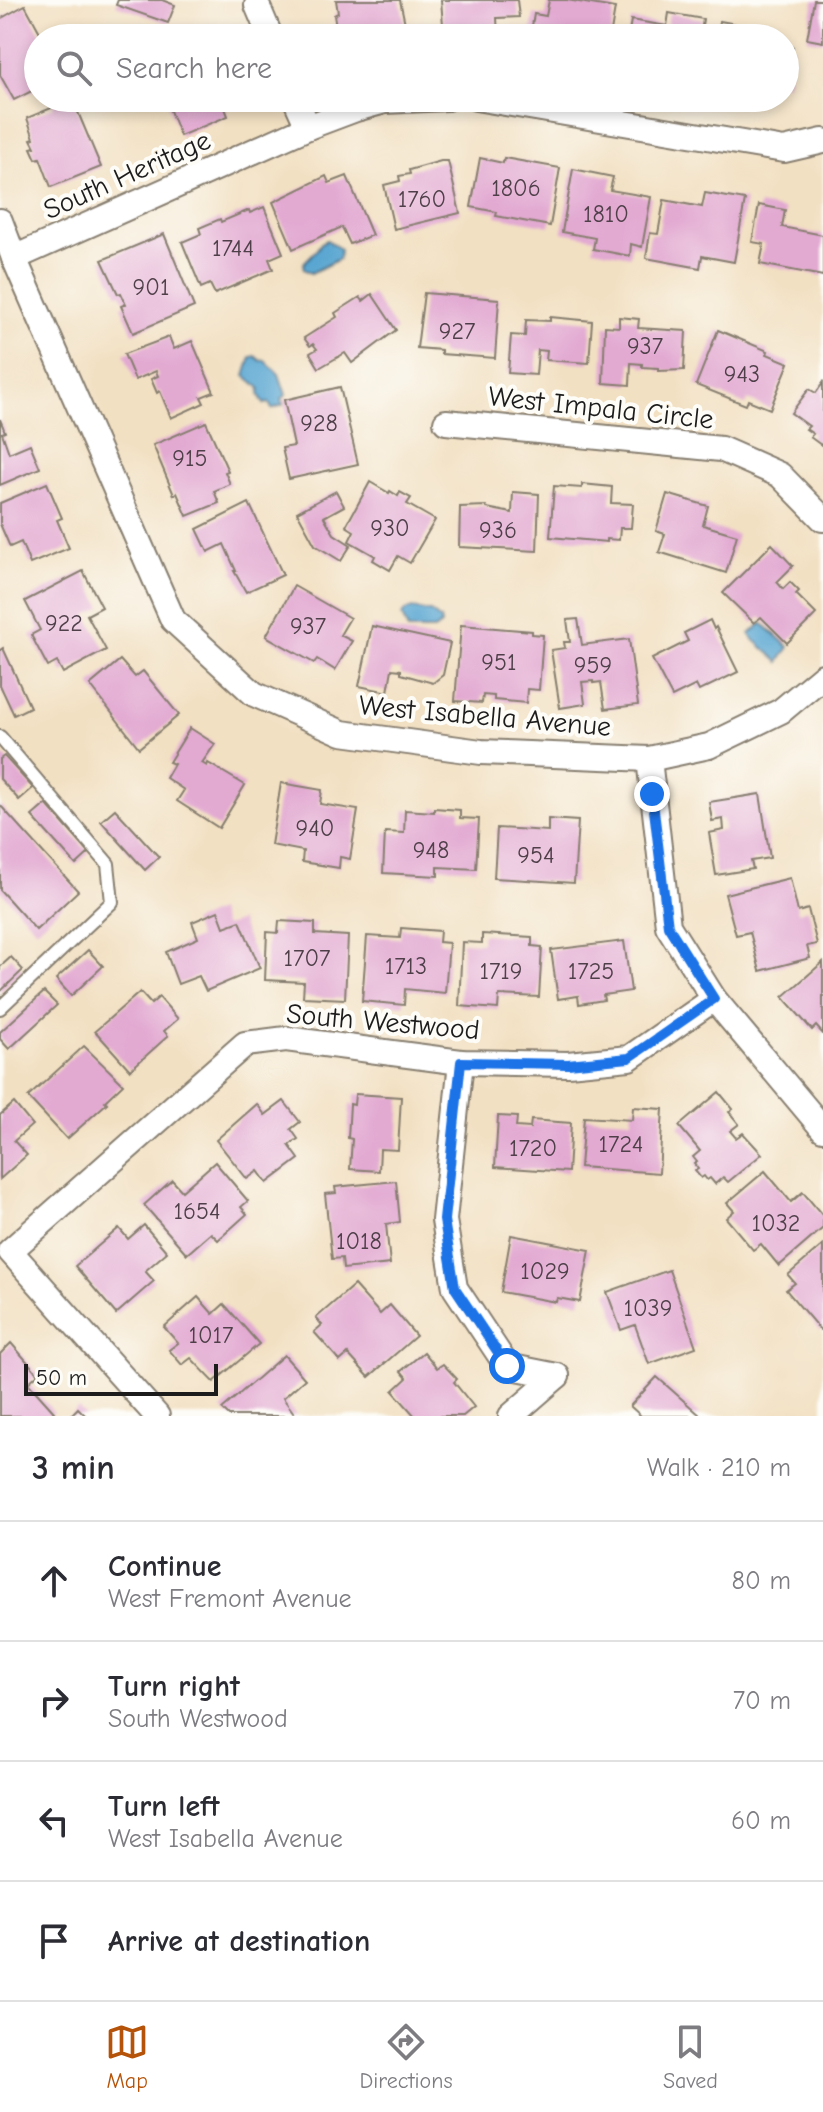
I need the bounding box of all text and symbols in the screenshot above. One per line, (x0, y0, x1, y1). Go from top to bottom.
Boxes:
search box (24, 24, 799, 112)
icon: search (52, 46, 96, 90)
text: Search here (116, 51, 272, 86)
street label: South Heritage (39, 124, 215, 226)
house number: 1806 (491, 174, 541, 202)
house number: 1760 (398, 185, 446, 213)
house number: 1810 (583, 200, 629, 228)
house number: 1744 (212, 234, 254, 262)
house number: 901 (133, 273, 169, 301)
house number: 927 (439, 317, 475, 345)
house number: 937 (627, 332, 663, 360)
house number: 943 (724, 360, 760, 388)
street label: West Impala Circle (487, 380, 715, 436)
house number: 928 (300, 409, 338, 437)
house number: 915 (172, 444, 208, 472)
house number: 930 (370, 514, 410, 542)
house number: 936 (479, 516, 517, 544)
house number: 922 (45, 609, 83, 637)
house number: 937 (290, 612, 326, 640)
house number: 951 (481, 648, 517, 676)
house number: 959 (574, 651, 612, 679)
street label: West Isabella Avenue (358, 689, 612, 743)
route end (634, 776, 670, 812)
house number: 940 (296, 814, 334, 842)
house number: 948 (413, 836, 449, 864)
house number: 954 (517, 841, 555, 869)
house number: 1707 (284, 944, 330, 972)
house number: 1713 (385, 952, 427, 980)
house number: 1719 (479, 957, 523, 985)
house number: 1725 (568, 957, 614, 985)
street label: South Westwood (285, 998, 481, 1046)
house number: 1724 (599, 1130, 643, 1158)
house number: 1720 (509, 1134, 557, 1162)
house number: 1654 (173, 1197, 221, 1225)
house number: 1032 (752, 1209, 800, 1237)
house number: 1018 (336, 1227, 382, 1255)
house number: 1029 (520, 1257, 570, 1285)
house number: 1039 (623, 1294, 673, 1322)
house number: 1017 (189, 1321, 233, 1349)
route start (489, 1348, 525, 1384)
scale bar (24, 1360, 218, 1396)
text: 50 m (36, 1365, 87, 1391)
text: 3 min (32, 1448, 115, 1488)
text: Walk · 210 m (647, 1453, 791, 1483)
text: Continue (108, 1549, 222, 1584)
icon: ahead (32, 1559, 76, 1603)
text: 80 m (732, 1566, 791, 1596)
text: West Fremont Avenue (108, 1584, 352, 1614)
text: Turn right (108, 1669, 240, 1704)
icon: right (32, 1679, 76, 1723)
text: 70 m (733, 1686, 791, 1716)
text: South Westwood (108, 1704, 288, 1734)
text: Turn left (108, 1789, 220, 1824)
icon: left (32, 1799, 76, 1843)
text: 60 m (731, 1806, 791, 1836)
text: West Isabella Avenue (108, 1824, 343, 1854)
icon: arrive (32, 1919, 76, 1963)
text: Arrive at destination (108, 1924, 370, 1959)
tab: Map (105, 2020, 149, 2094)
tab: Directions (360, 2020, 453, 2094)
tab: Saved (663, 2020, 718, 2094)

